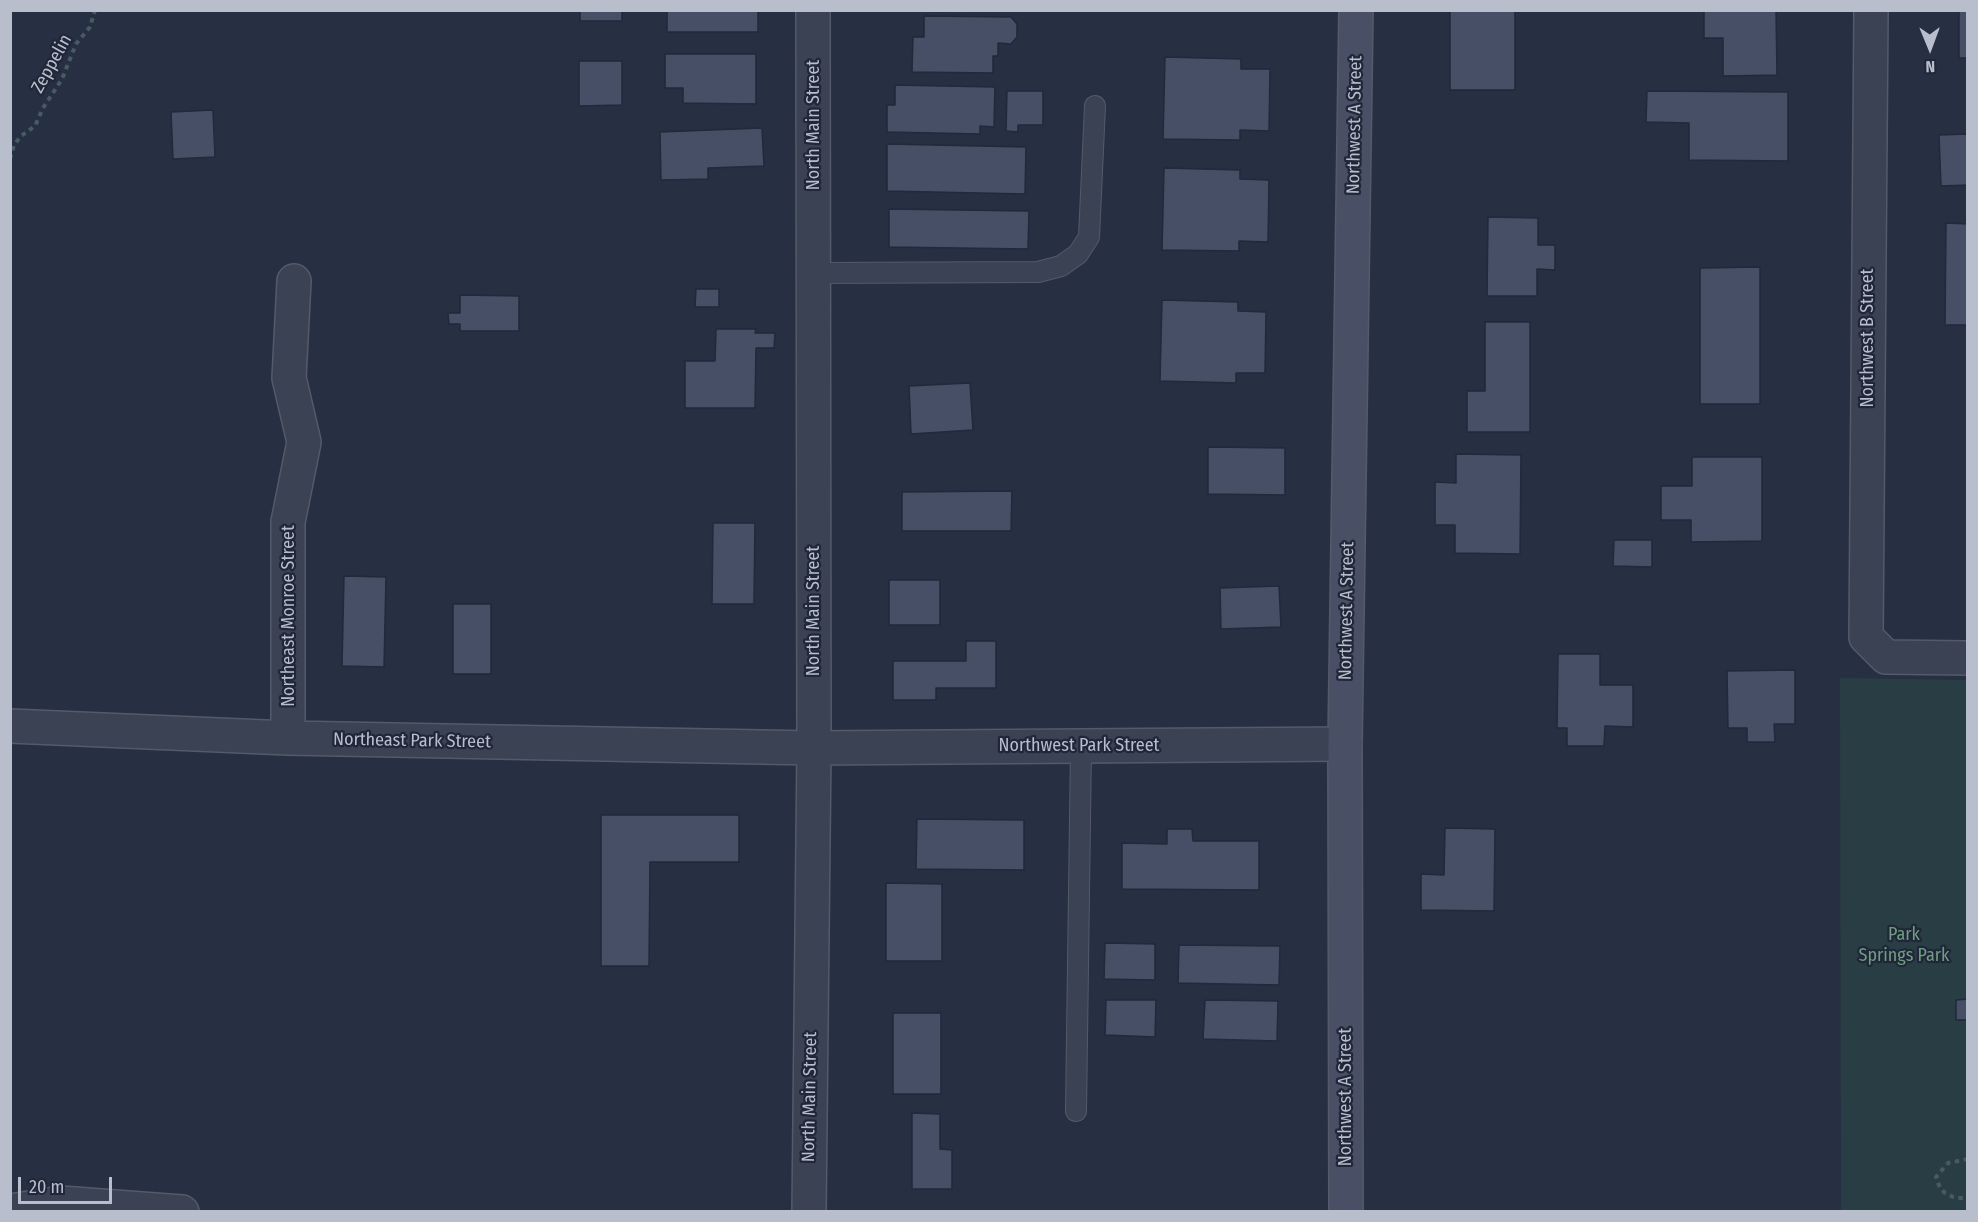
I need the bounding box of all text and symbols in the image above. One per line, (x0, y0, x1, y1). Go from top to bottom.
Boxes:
north arrow (1900, 18, 1960, 78)
street label: Zeppelin (27, 31, 77, 97)
street label: Northwest A Street (1343, 56, 1367, 194)
text: N (1925, 57, 1935, 76)
street label: North Main Street (803, 60, 825, 190)
street label: Northwest B Street (1857, 269, 1879, 407)
street label: Northeast Monroe Street (278, 525, 300, 707)
street label: Northwest A Street (1335, 542, 1359, 680)
street label: North Main Street (803, 546, 825, 676)
street label: Northeast Park Street (333, 729, 491, 753)
street label: Northwest Park Street (999, 735, 1159, 757)
park label: Park Springs Park (1858, 924, 1950, 966)
street label: Northwest A Street (1335, 1028, 1357, 1166)
street label: North Main Street (798, 1032, 822, 1162)
scale bar (21, 1165, 116, 1203)
text: 20 m (29, 1176, 64, 1198)

